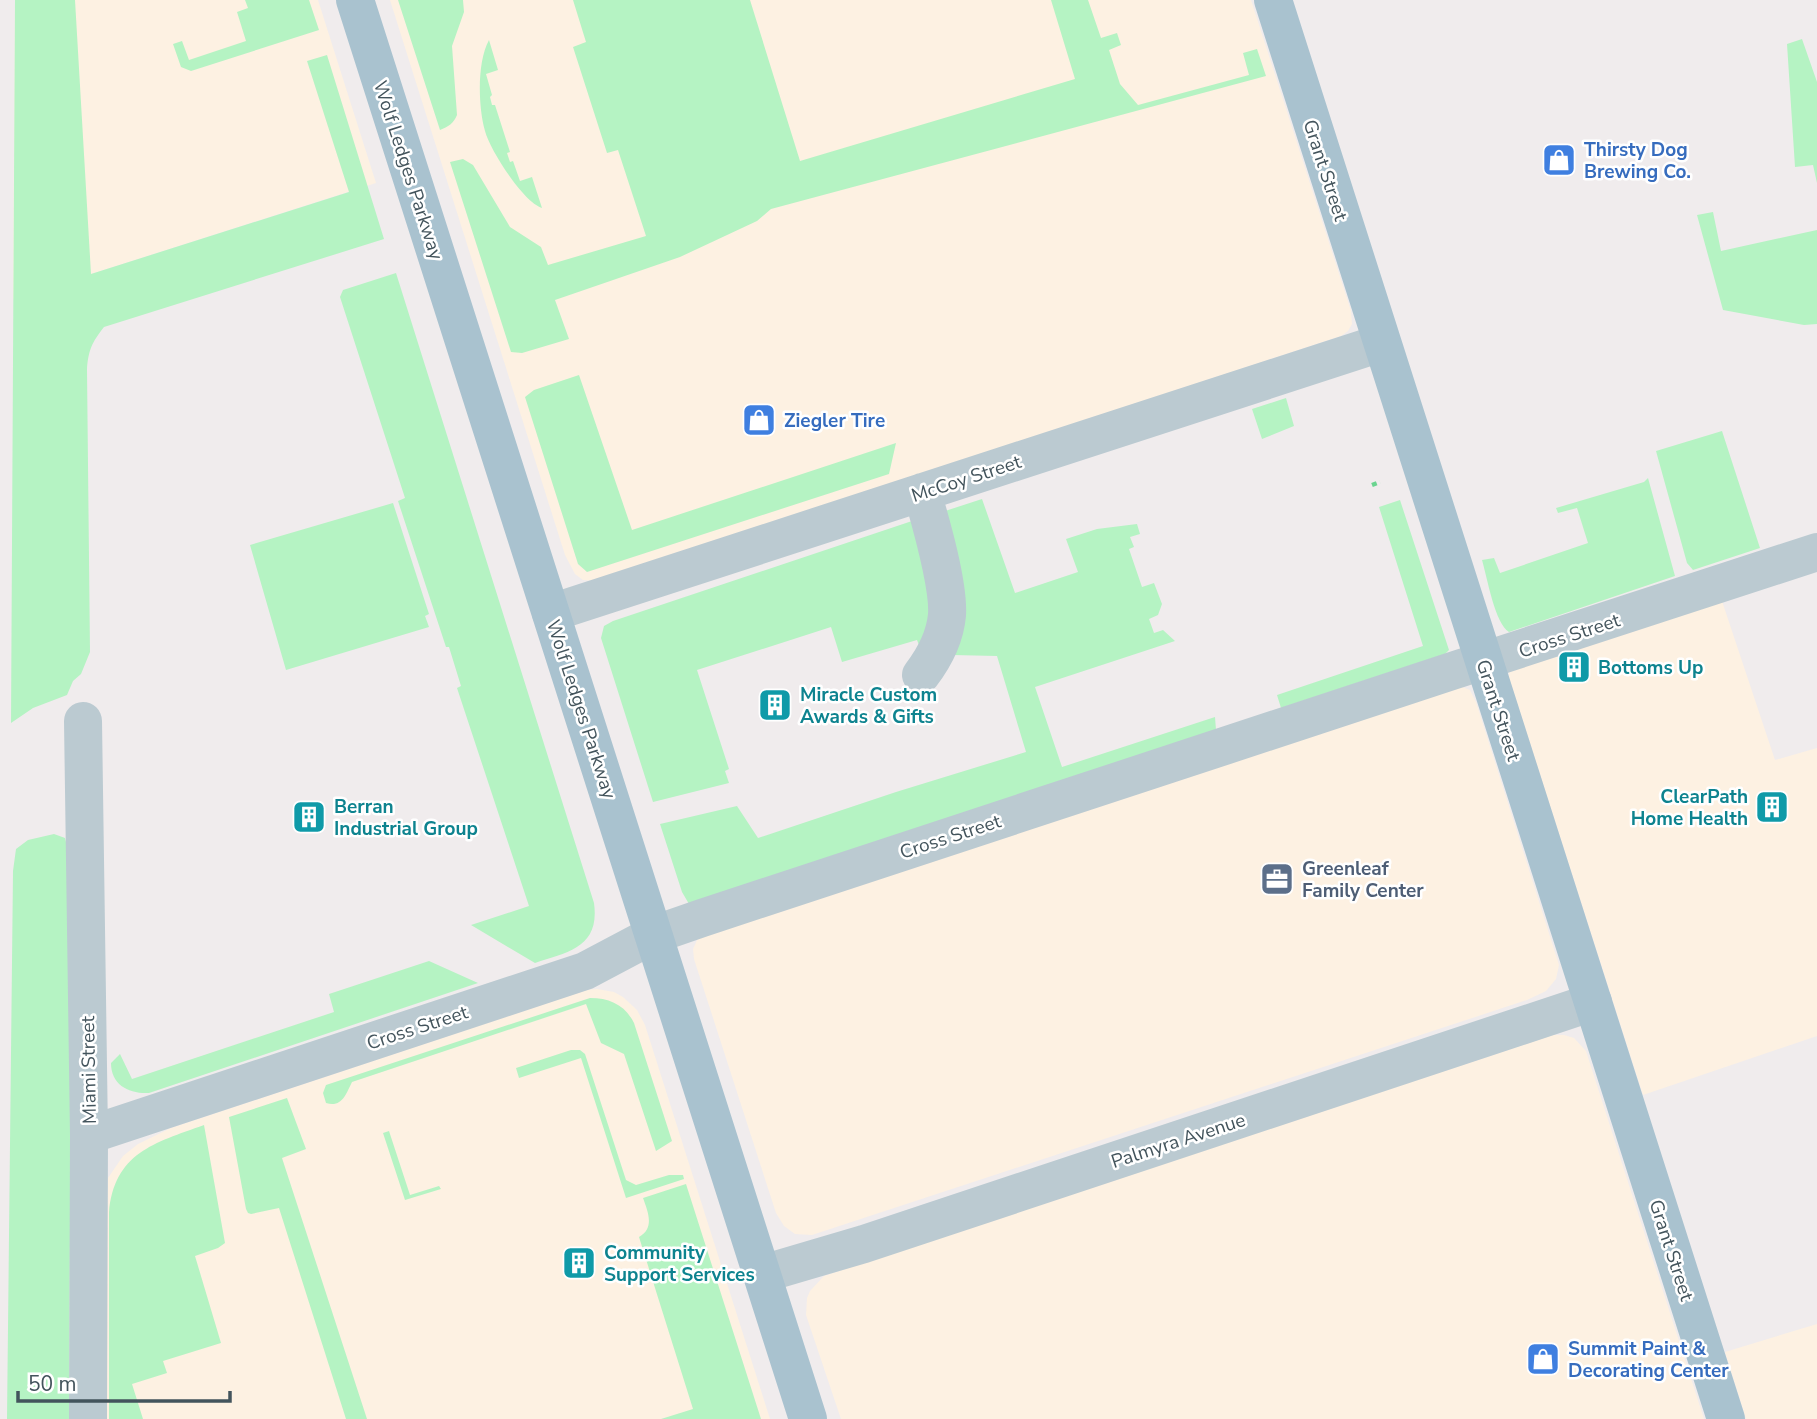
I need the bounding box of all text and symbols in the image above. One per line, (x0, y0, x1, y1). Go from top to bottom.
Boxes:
street label: Wolf Ledges Parkway (367, 77, 449, 263)
street label: Grant Street (1297, 116, 1354, 224)
place label: Thirsty Dog Brewing Co. (1584, 137, 1691, 185)
shop icon: Thirsty Dog Brewing Co. (1540, 141, 1578, 179)
shop icon: Ziegler Tire (740, 401, 778, 439)
place label: Ziegler Tire (784, 408, 885, 434)
street label: McCoy Street (908, 449, 1025, 509)
street label: Cross Street (1515, 607, 1624, 665)
street label: Wolf Ledges Parkway (540, 616, 622, 802)
building icon: Bottoms Up (1555, 648, 1593, 686)
place label: Bottoms Up (1598, 655, 1703, 681)
street label: Grant Street (1470, 656, 1527, 764)
place label: Miracle Custom Awards & Gifts (800, 682, 937, 730)
building icon: Miracle Custom Awards & Gifts (756, 686, 794, 724)
place label: ClearPath Home Health (1631, 784, 1748, 832)
building icon: ClearPath Home Health (1753, 788, 1791, 826)
place label: Berran Industrial Group (334, 794, 478, 842)
building icon: Berran Industrial Group (290, 798, 328, 836)
street label: Cross Street (896, 808, 1005, 866)
place label: Greenleaf Family Center (1302, 856, 1424, 904)
office icon: Greenleaf Family Center (1258, 860, 1296, 898)
street label: Cross Street (363, 999, 472, 1057)
street label: Miami Street (75, 1015, 103, 1124)
street label: Palmyra Avenue (1108, 1107, 1249, 1175)
street label: Grant Street (1643, 1196, 1700, 1304)
place label: Community Support Services (604, 1240, 755, 1288)
building icon: Community Support Services (560, 1244, 598, 1282)
place label: Summit Paint & Decorating Center (1568, 1336, 1729, 1384)
shop icon: Summit Paint & Decorating Center (1524, 1340, 1562, 1378)
scale bar (18, 1360, 229, 1404)
text: 50 m (28, 1370, 77, 1398)

